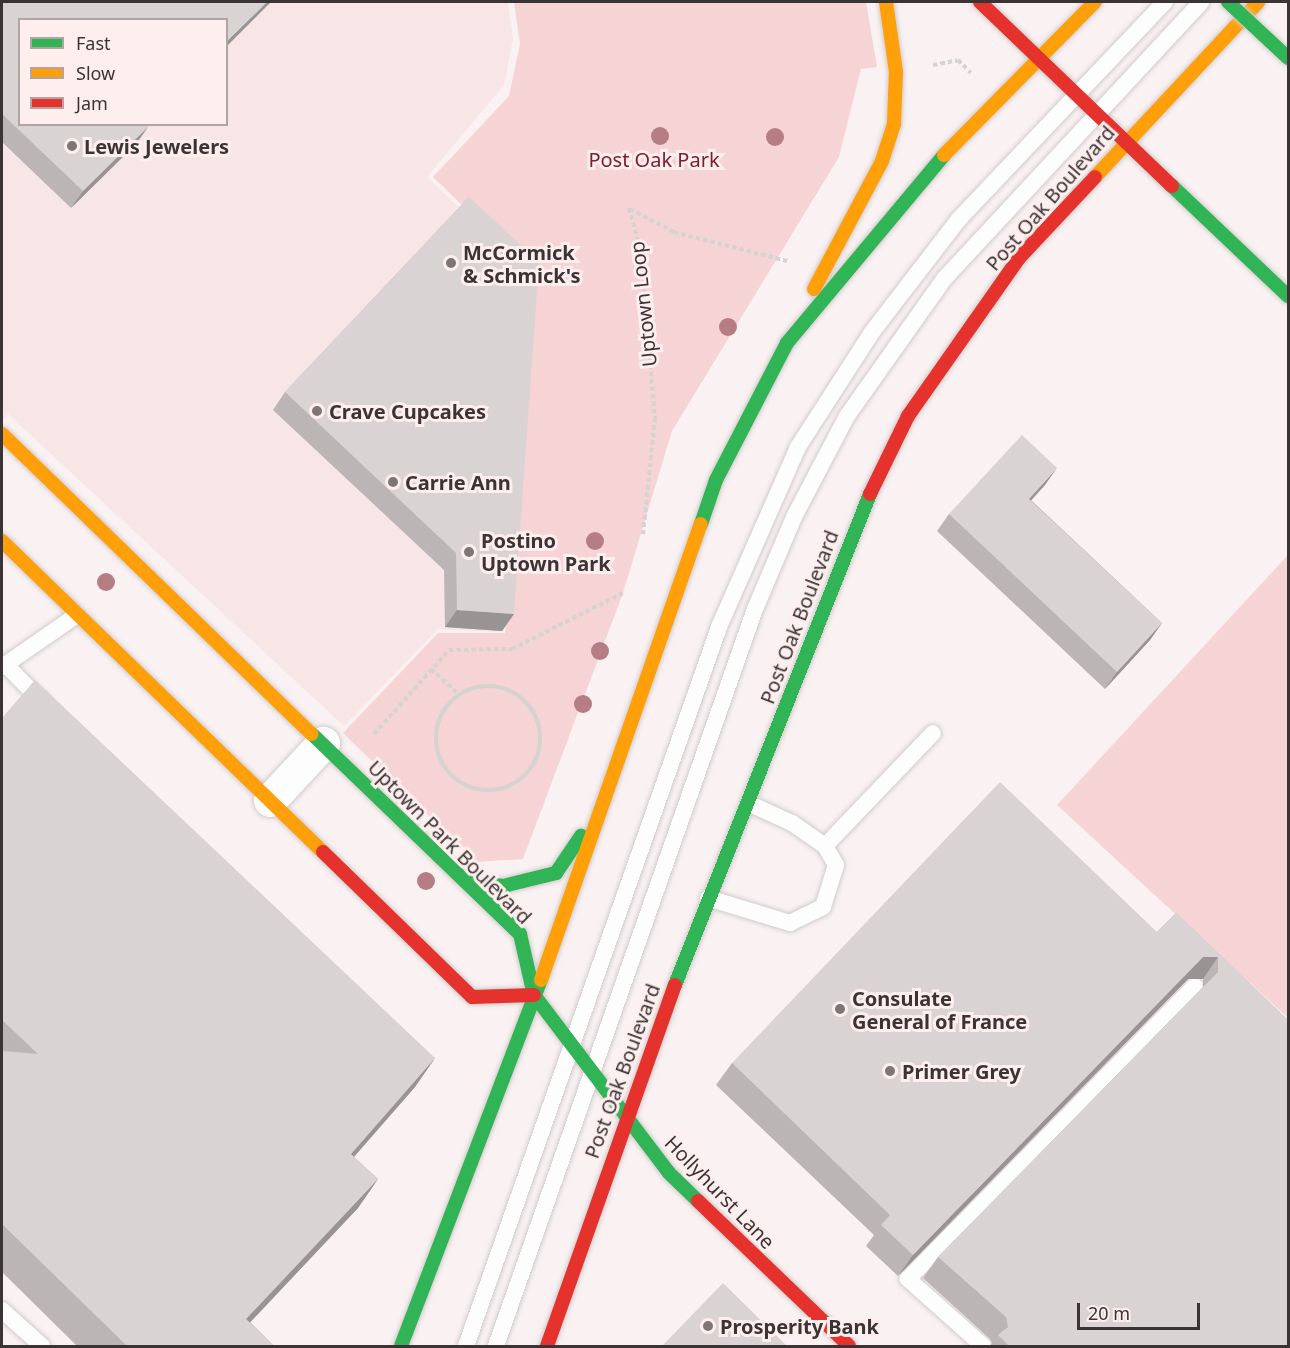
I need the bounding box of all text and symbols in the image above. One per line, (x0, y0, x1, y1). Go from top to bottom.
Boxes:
legend (18, 18, 228, 126)
text: Fast (76, 31, 111, 55)
text: Slow (76, 61, 115, 85)
text: Jam (76, 91, 108, 115)
street label: Post Oak Boulevard (981, 121, 1119, 275)
place label: Lewis Jewelers (84, 134, 229, 158)
marker: Lewis Jewelers (65, 139, 79, 153)
park label: Post Oak Park (588, 147, 720, 171)
place label: McCormick & Schmick's (463, 240, 580, 287)
street label: Uptown Loop (624, 240, 662, 368)
marker: McCormick & Schmick's (444, 256, 458, 270)
place label: Crave Cupcakes (329, 399, 486, 423)
marker: Crave Cupcakes (310, 404, 324, 418)
place label: Carrie Ann (405, 470, 511, 494)
marker: Carrie Ann (386, 475, 400, 489)
street label: Post Oak Boulevard (755, 527, 843, 707)
place label: Postino Uptown Park (481, 528, 611, 575)
marker: Postino Uptown Park (462, 545, 476, 559)
street label: Uptown Park Boulevard (363, 755, 537, 929)
street label: Post Oak Boulevard (579, 980, 665, 1162)
place label: Consulate General of France (852, 986, 1027, 1033)
marker: Consulate General of France (833, 1002, 847, 1016)
place label: Primer Grey (902, 1059, 1021, 1083)
marker: Primer Grey (883, 1064, 897, 1078)
street label: Hollyhurst Lane (660, 1131, 780, 1253)
scale bar (1080, 1291, 1203, 1329)
text: 20 m (1088, 1301, 1130, 1325)
place label: Prosperity Bank (720, 1314, 879, 1338)
marker: Prosperity Bank (701, 1319, 715, 1333)

